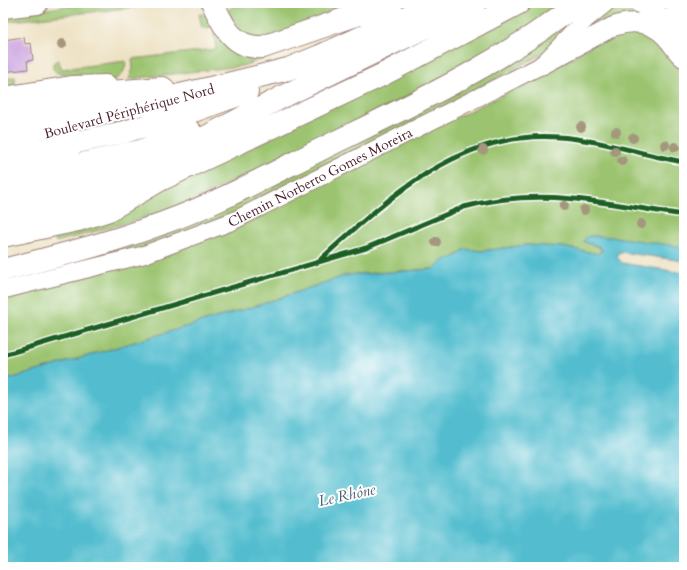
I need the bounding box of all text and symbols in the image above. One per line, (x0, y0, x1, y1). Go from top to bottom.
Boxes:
street label: Boulevard Périphérique Nord (42, 79, 217, 143)
street label: Chemin Norberto Gomes Moreira (225, 123, 416, 232)
water label: Le Rhône (317, 479, 378, 511)

